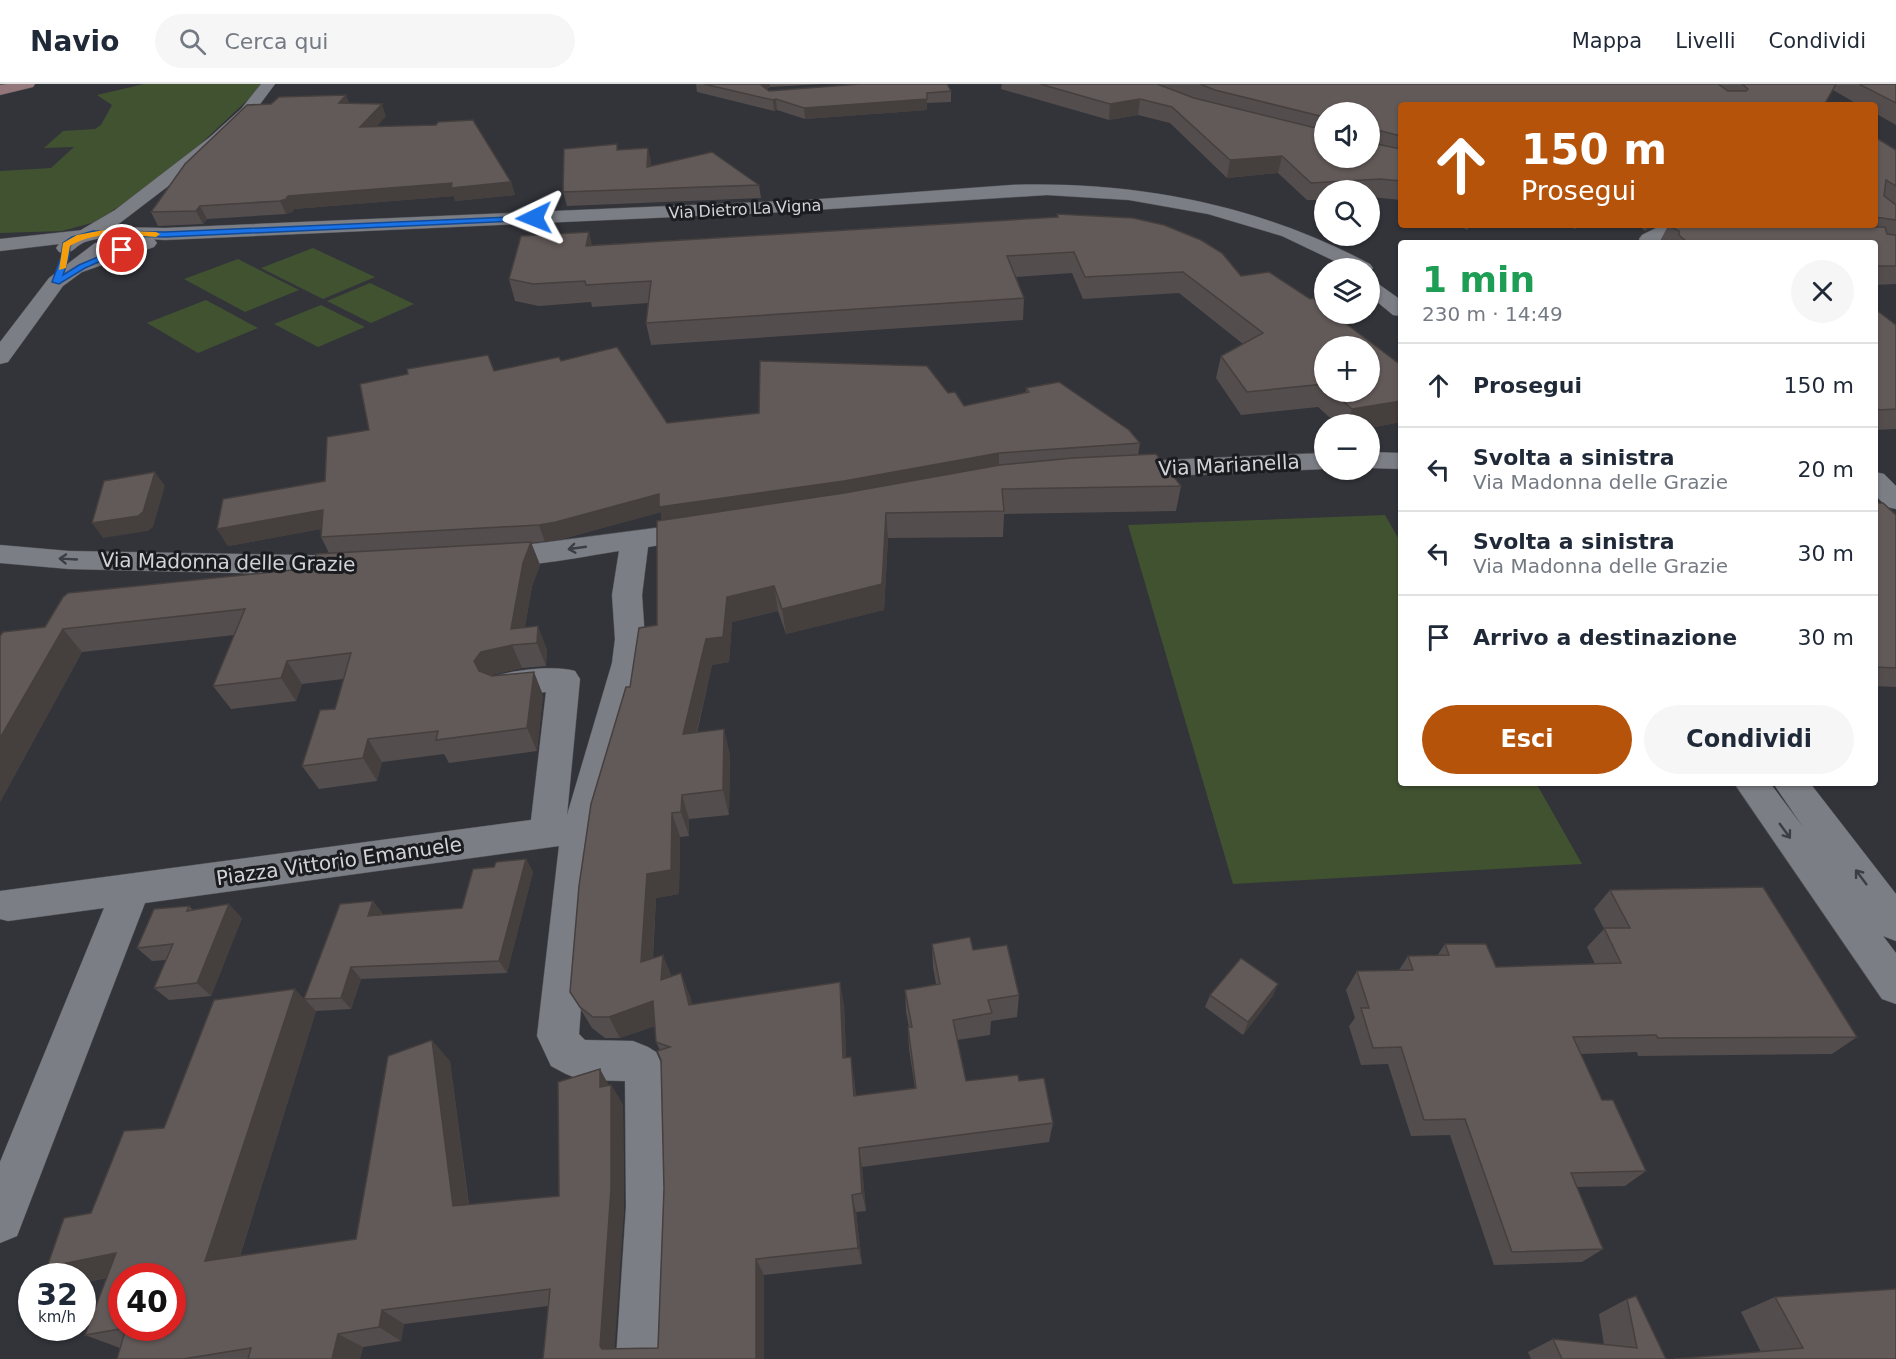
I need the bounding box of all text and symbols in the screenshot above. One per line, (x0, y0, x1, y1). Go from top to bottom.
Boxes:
search box (155, 14, 575, 68)
text: Navio (30, 25, 119, 58)
icon: search (176, 25, 209, 58)
text: Cerca qui (224, 29, 328, 54)
text: Mappa (1572, 29, 1642, 53)
text: Livelli (1675, 29, 1736, 53)
text: Condividi (1769, 29, 1866, 53)
map controls (1314, 102, 1380, 480)
button: sound (1314, 102, 1380, 168)
text: 150 m (1521, 125, 1667, 174)
icon: ahead (1422, 126, 1500, 204)
text: Prosegui (1521, 175, 1636, 206)
button: search (1314, 180, 1380, 246)
position arrow (502, 186, 566, 250)
street label: Via Dietro La Vigna (668, 196, 822, 222)
pin (96, 224, 147, 275)
icon: arrive (105, 233, 138, 266)
button: layers (1314, 258, 1380, 324)
text: 1 min (1422, 259, 1535, 300)
button: close (1791, 260, 1854, 323)
text: 230 m · 14:49 (1422, 302, 1563, 326)
button: + (1314, 336, 1380, 402)
icon: ahead (1422, 369, 1455, 402)
text: Prosegui (1473, 373, 1582, 398)
text: 150 m (1784, 373, 1854, 398)
button: − (1314, 414, 1380, 480)
text: Svolta a sinistra (1473, 445, 1675, 470)
street label: Via Marianella (1158, 449, 1300, 481)
icon: left (1422, 453, 1455, 486)
text: 20 m (1798, 457, 1854, 482)
text: Via Madonna delle Grazie (1473, 470, 1728, 494)
text: Svolta a sinistra (1473, 529, 1675, 554)
icon: left (1422, 537, 1455, 570)
text: 30 m (1798, 541, 1854, 566)
one-way arrow (568, 543, 588, 554)
street label: Via Madonna delle Grazie (100, 548, 356, 576)
one-way arrow (59, 554, 79, 565)
text: Via Madonna delle Grazie (1473, 554, 1728, 578)
icon: arrive (1422, 621, 1455, 654)
text: Arrivo a destinazione (1473, 625, 1737, 650)
text: 30 m (1798, 625, 1854, 650)
button: Esci (1422, 705, 1632, 774)
button: Condividi (1644, 705, 1854, 774)
one-way arrow (1779, 822, 1791, 838)
street label: Piazza Vittorio Emanuele (215, 832, 463, 890)
one-way arrow (1854, 870, 1867, 886)
speed limit sign: 40 (108, 1263, 186, 1341)
text: 32 (36, 1277, 78, 1312)
text: km/h (38, 1308, 76, 1326)

